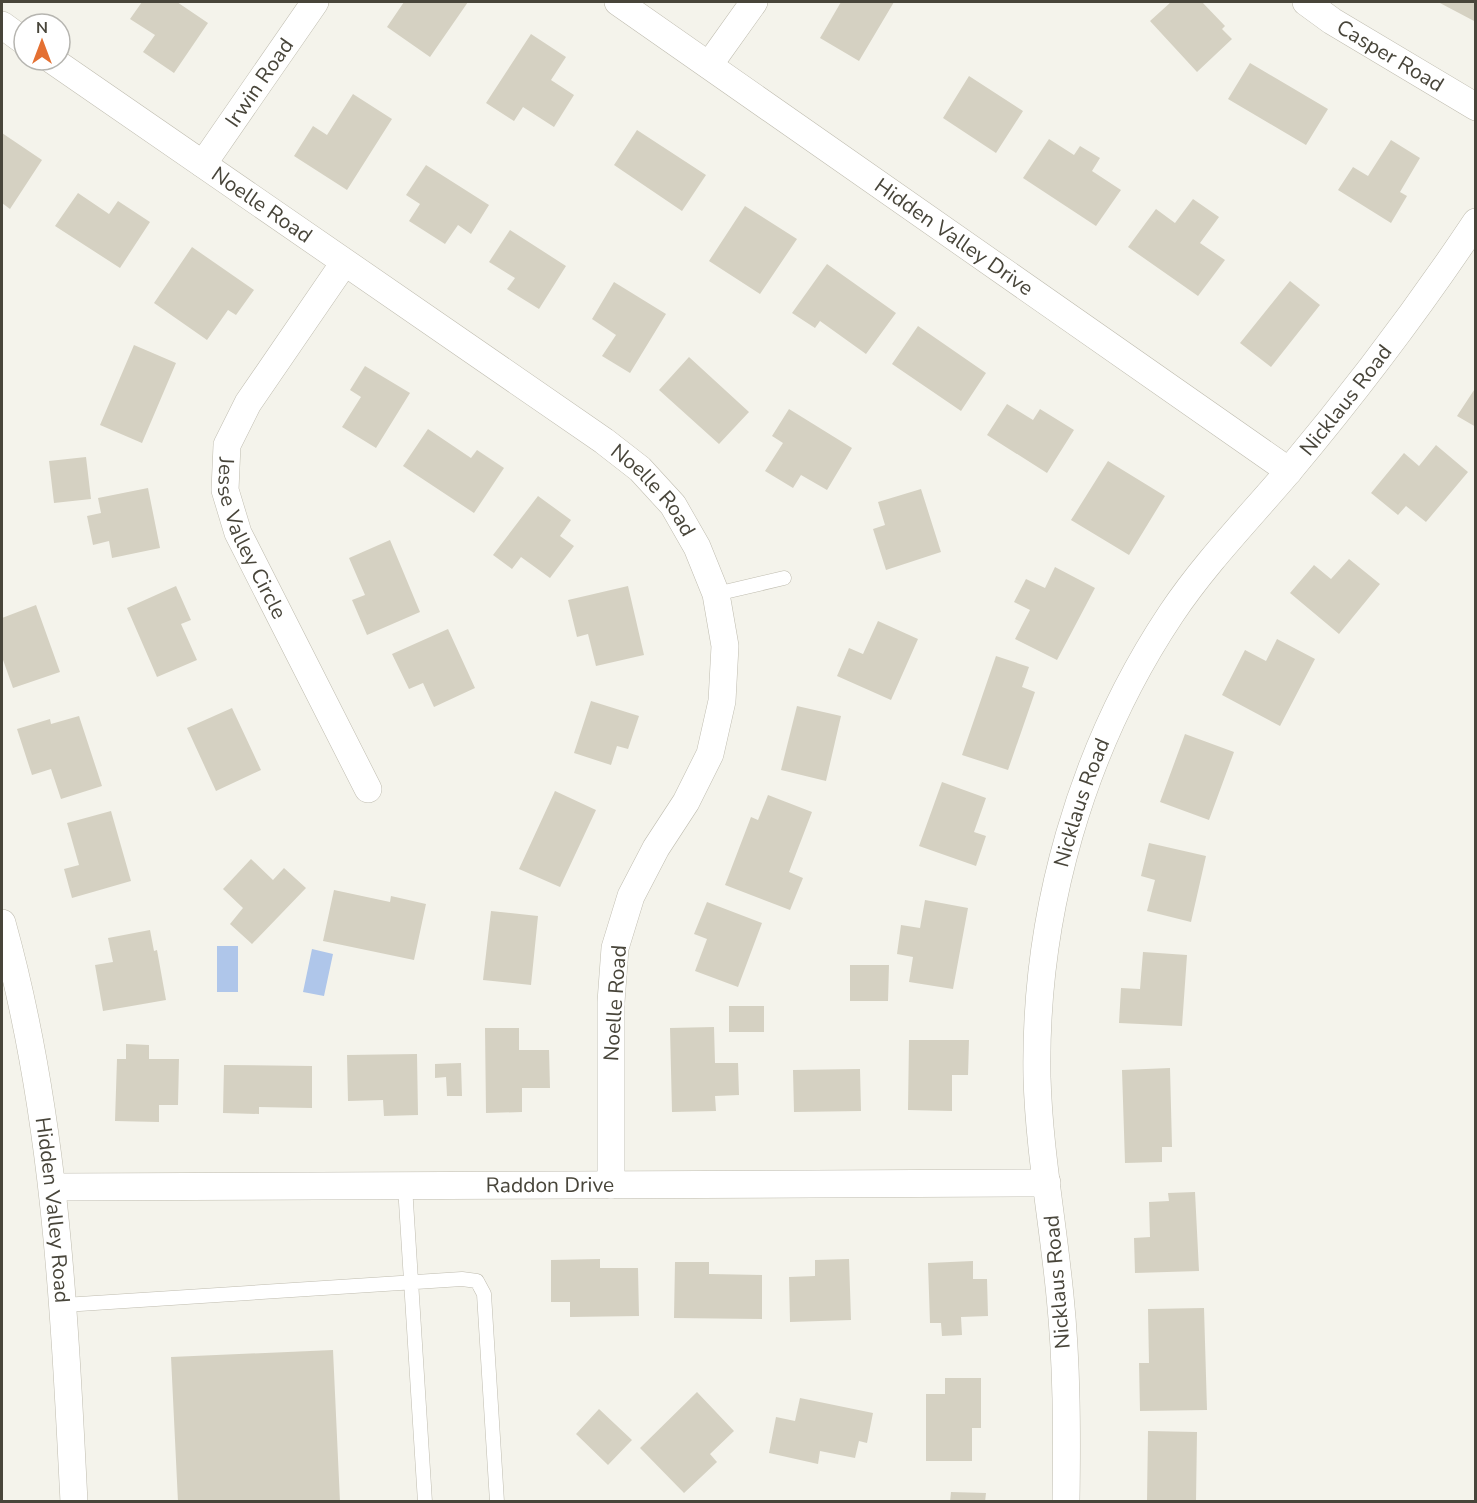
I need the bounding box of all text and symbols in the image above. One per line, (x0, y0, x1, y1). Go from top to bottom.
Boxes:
north arrow (12, 12, 72, 72)
street label: Casper Road (1331, 13, 1449, 99)
text: N (36, 17, 48, 39)
street label: Irwin Road (219, 33, 300, 133)
street label: Noelle Road (206, 160, 318, 249)
street label: Hidden Valley Drive (869, 172, 1039, 302)
street label: Nicklaus Road (1293, 339, 1398, 462)
street label: Noelle Road (605, 437, 702, 541)
street label: Jesse Valley Circle (210, 456, 293, 624)
street label: Nicklaus Road (1047, 734, 1116, 870)
street label: Noelle Road (597, 944, 633, 1062)
street label: Hidden Valley Road (29, 1115, 76, 1304)
street label: Raddon Drive (486, 1171, 614, 1199)
street label: Nicklaus Road (1037, 1214, 1077, 1350)

